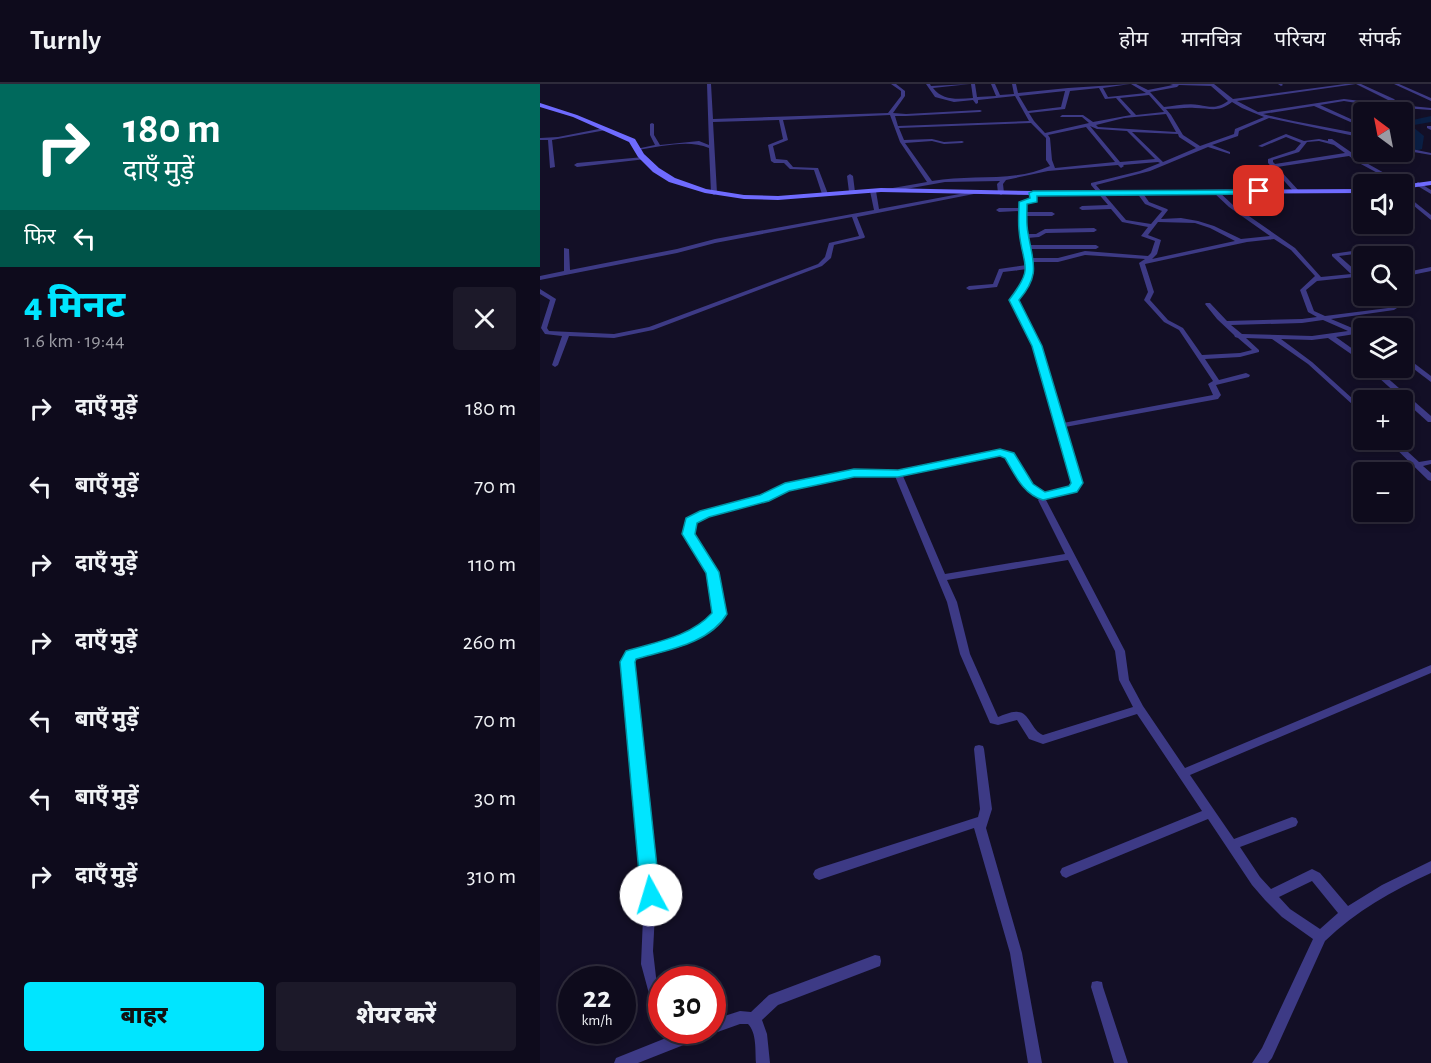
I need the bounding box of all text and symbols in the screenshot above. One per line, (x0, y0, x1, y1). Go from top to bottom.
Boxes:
text: Turnly (30, 27, 101, 55)
text: होम (1119, 29, 1148, 50)
text: मानचित्र (1181, 29, 1241, 50)
text: परिचय (1274, 29, 1326, 50)
text: संपर्क (1359, 29, 1401, 50)
north arrow (1353, 102, 1413, 162)
map controls (1353, 102, 1413, 522)
icon: right (24, 108, 102, 186)
text: 180 m (123, 108, 221, 150)
text: दाएँ मुड़ें (123, 157, 194, 184)
pin (1233, 165, 1284, 216)
icon: arrive (1242, 174, 1275, 207)
button: sound (1353, 174, 1413, 234)
icon: left (68, 222, 101, 255)
text: फिर (24, 226, 56, 248)
button: search (1353, 246, 1413, 306)
button: close (453, 287, 516, 350)
text: 4 मिनट (24, 288, 125, 324)
button: layers (1353, 318, 1413, 378)
text: 1.6 km · 19:44 (24, 331, 125, 351)
button: + (1353, 390, 1413, 450)
icon: right (24, 392, 57, 425)
text: दाएँ मुड़ें (75, 396, 137, 418)
text: 180 m (465, 397, 516, 419)
button: − (1353, 462, 1413, 522)
icon: left (24, 470, 57, 503)
text: बाएँ मुड़ें (75, 474, 139, 496)
text: 70 m (474, 475, 516, 497)
icon: right (24, 548, 57, 581)
text: दाएँ मुड़ें (75, 552, 137, 574)
text: 110 m (468, 553, 516, 575)
icon: right (24, 626, 57, 659)
text: दाएँ मुड़ें (75, 630, 137, 652)
text: 260 m (463, 631, 516, 653)
icon: left (24, 704, 57, 737)
text: बाएँ मुड़ें (75, 708, 139, 730)
text: 70 m (474, 709, 516, 731)
icon: left (24, 782, 57, 815)
text: बाएँ मुड़ें (75, 786, 139, 808)
text: 30 m (474, 787, 516, 809)
icon: right (24, 860, 57, 893)
position arrow (619, 863, 683, 927)
text: दाएँ मुड़ें (75, 864, 137, 886)
text: 310 m (467, 865, 516, 887)
speed limit sign: 30 (648, 966, 726, 1044)
button: बाहर (24, 982, 264, 1051)
button: शेयर करें (276, 982, 516, 1051)
text: 22 (583, 983, 611, 1013)
text: km/h (582, 1013, 612, 1028)

